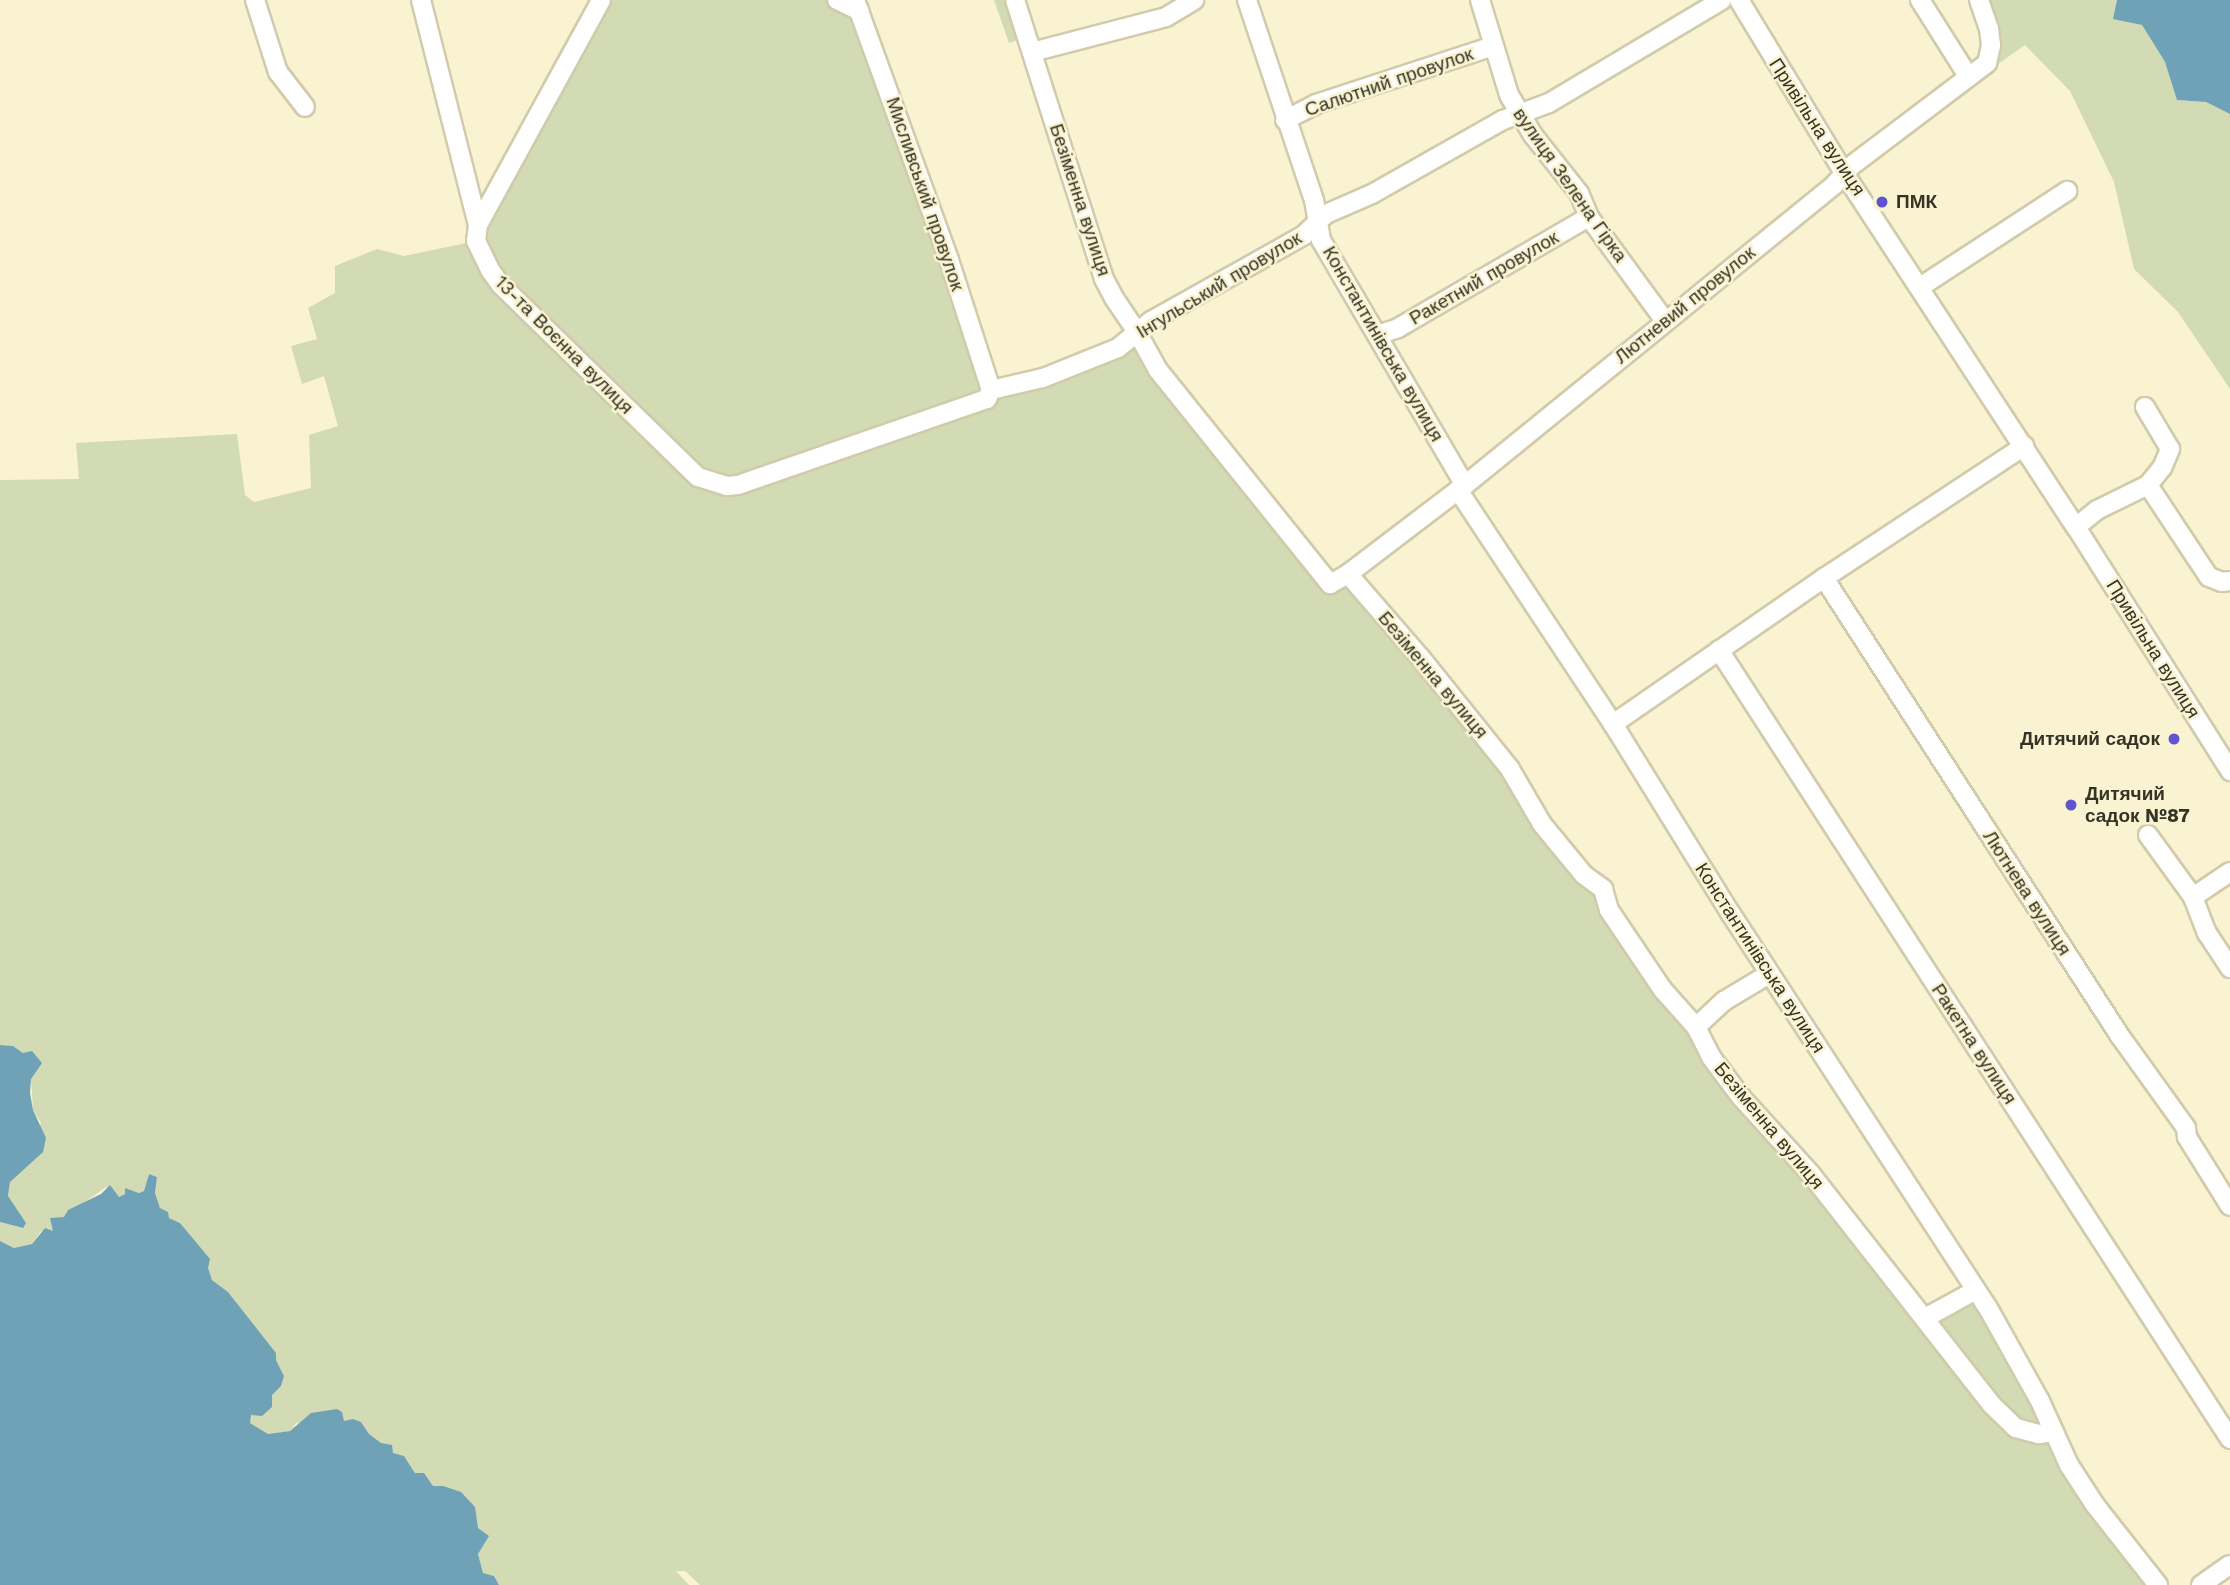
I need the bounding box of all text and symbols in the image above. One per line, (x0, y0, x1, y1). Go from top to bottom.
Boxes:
street label: Салютний провулок (1302, 42, 1476, 122)
street label: Привільна вулиця (1764, 54, 1870, 200)
street label: Мисливський провулок (881, 94, 969, 294)
street label: вулиця Зелена Гірка (1508, 103, 1632, 267)
street label: Безіменна вулиця (1045, 121, 1115, 279)
place label: ПМК (1896, 191, 1937, 213)
marker: ПМК (1874, 194, 1890, 210)
street label: Ракетний провулок (1405, 226, 1563, 330)
street label: Інгульський провулок (1132, 227, 1306, 343)
street label: Лютневий провулок (1610, 241, 1760, 369)
street label: Константинівська вулиця (1318, 242, 1448, 446)
street label: 13-та Воєнна вулиця (490, 271, 638, 419)
street label: Привільна вулиця (2101, 575, 2205, 723)
street label: Безіменна вулиця (1373, 607, 1493, 743)
place label: Дитячий садок (2020, 728, 2160, 750)
marker: Дитячий садок (2166, 731, 2182, 747)
place label: Дитячий садок №87 (2085, 783, 2190, 827)
marker: Дитячий садок №87 (2063, 797, 2079, 813)
street label: Лютнева вулиця (1978, 826, 2076, 960)
street label: Константинівська вулиця (1690, 859, 1830, 1057)
street label: Ракетна вулиця (1927, 980, 2021, 1108)
street label: Безіменна вулиця (1709, 1058, 1829, 1194)

